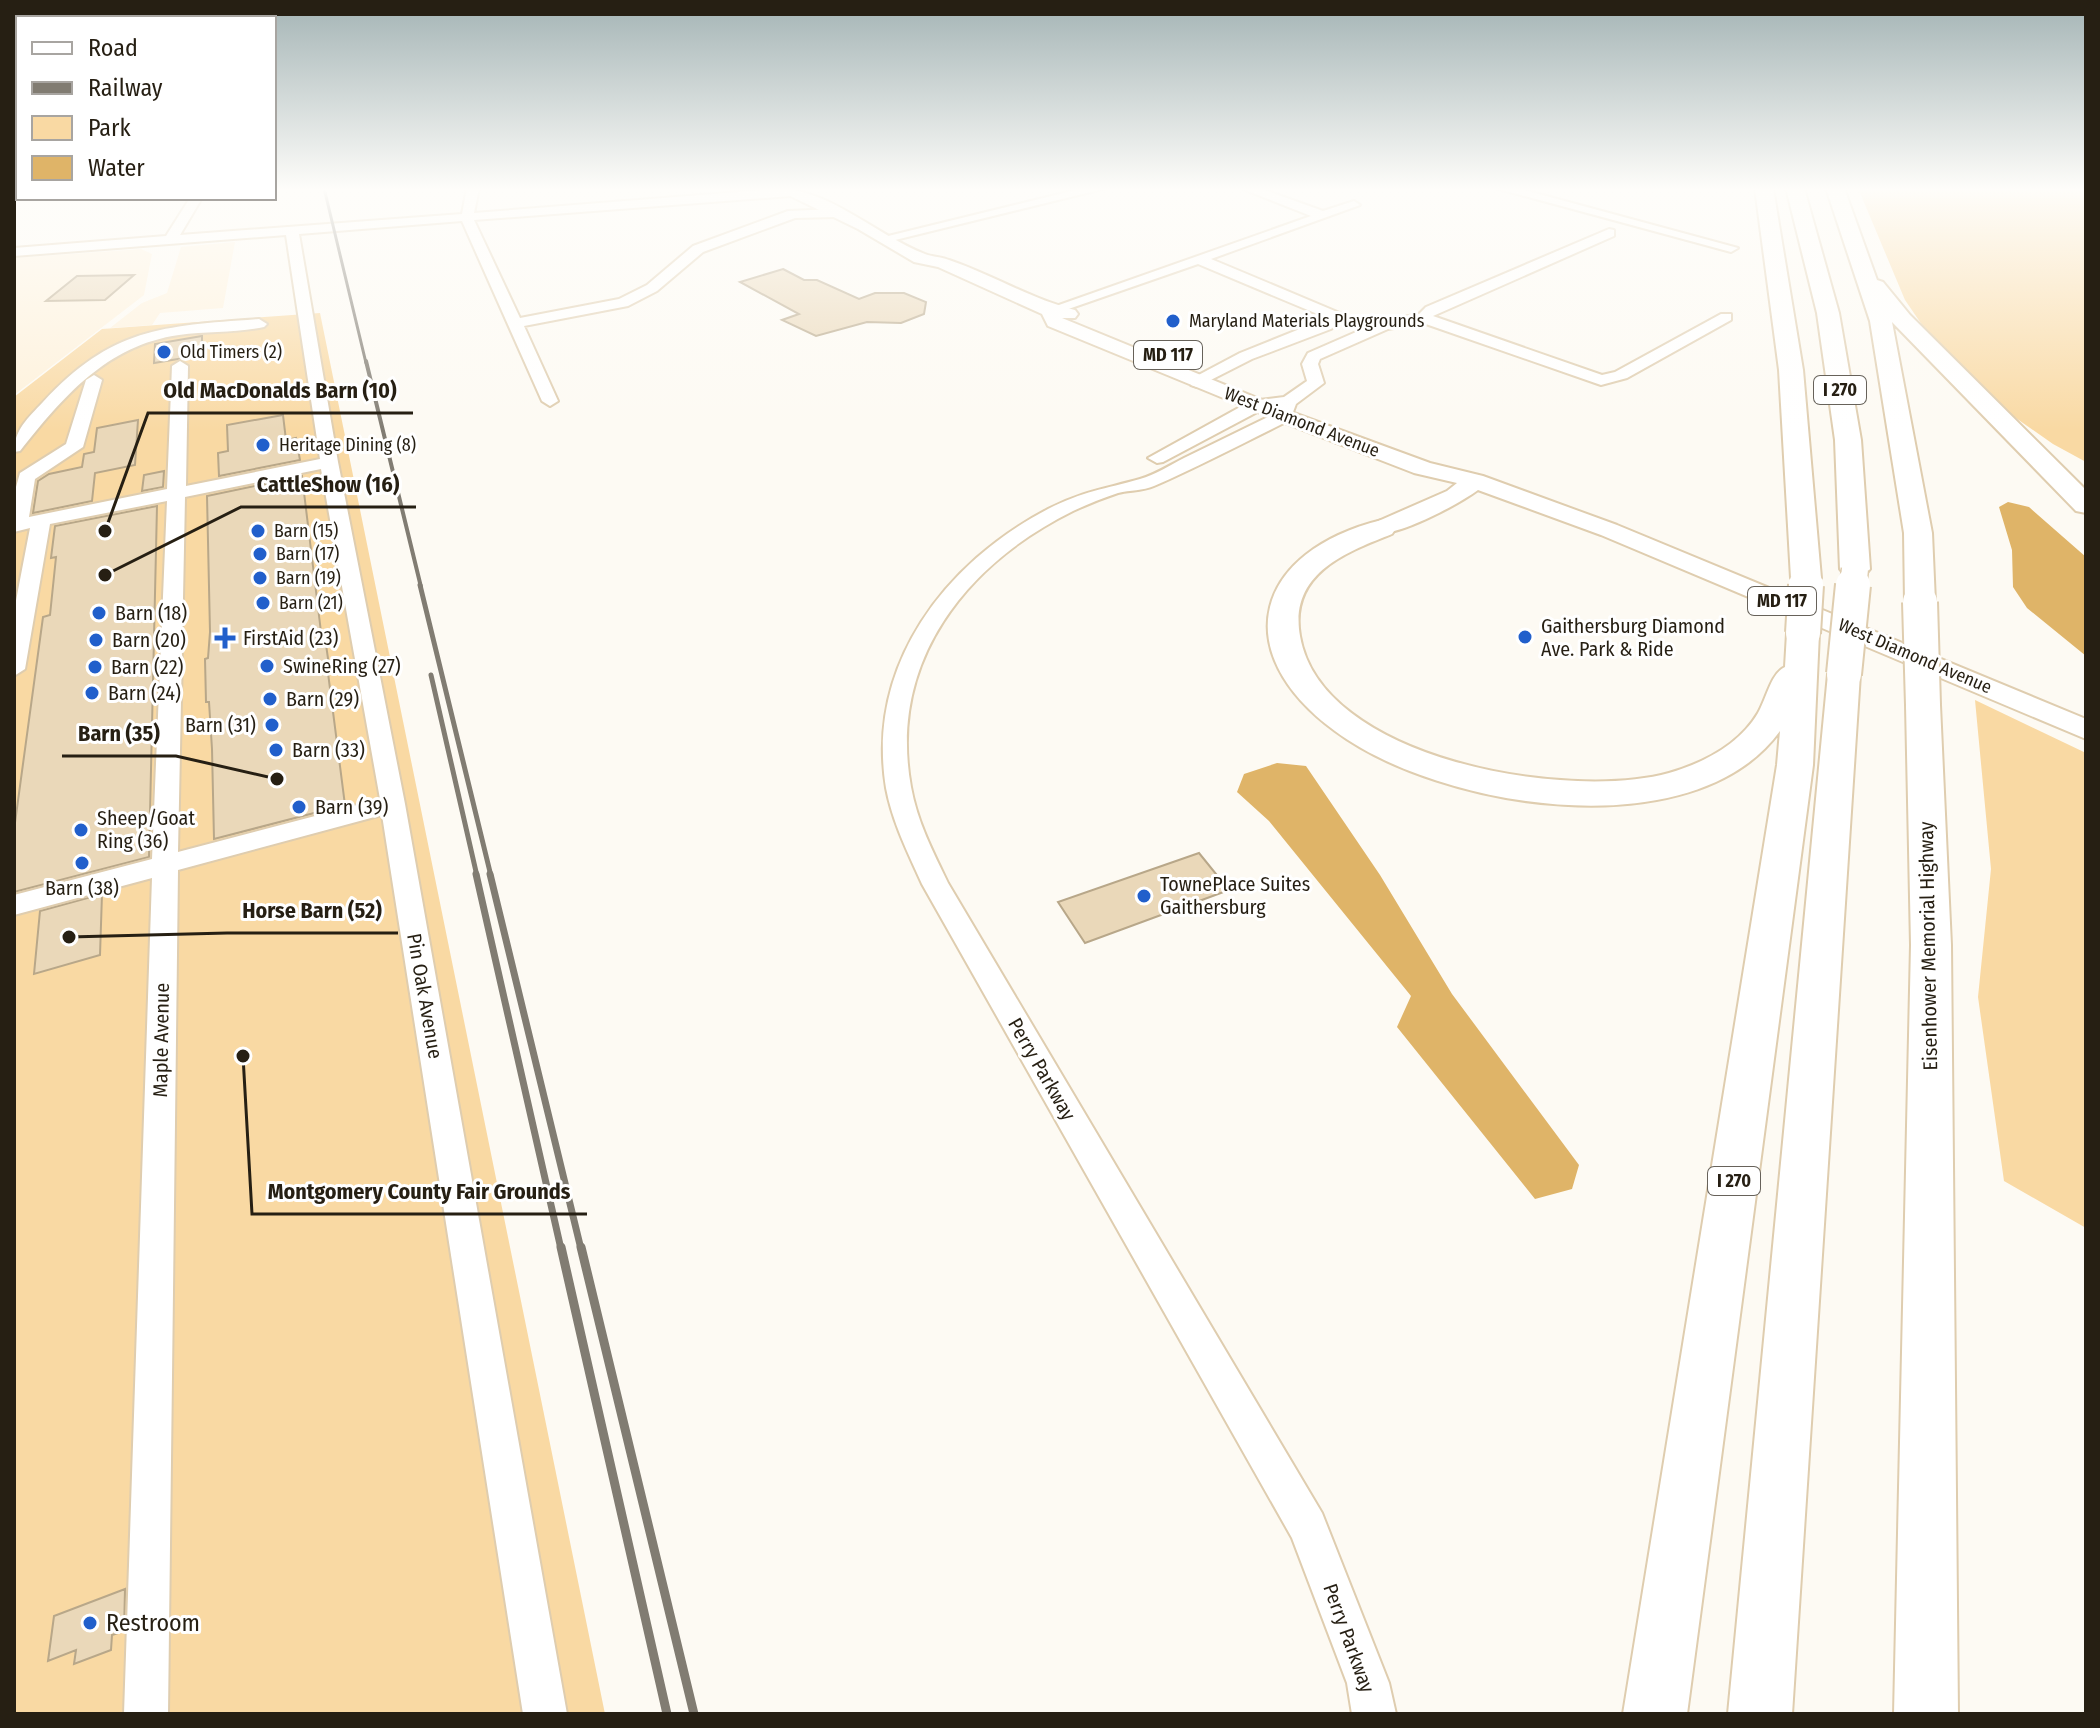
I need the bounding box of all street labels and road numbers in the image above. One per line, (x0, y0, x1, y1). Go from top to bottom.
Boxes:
road number: MD 117 (1134, 341, 1202, 369)
road number: I 270 (1814, 376, 1866, 404)
street label: West Diamond Avenue (1221, 382, 1383, 462)
road number: MD 117 (1748, 587, 1816, 615)
street label: West Diamond Avenue (1835, 614, 1995, 698)
street label: Eisenhower Memorial Highway (1914, 821, 1942, 1071)
street label: Pin Oak Avenue (402, 931, 448, 1061)
street label: Maple Avenue (148, 983, 174, 1097)
street label: Perry Parkway (1003, 1014, 1081, 1124)
road number: I 270 (1708, 1167, 1760, 1195)
street label: Perry Parkway (1318, 1580, 1380, 1696)

